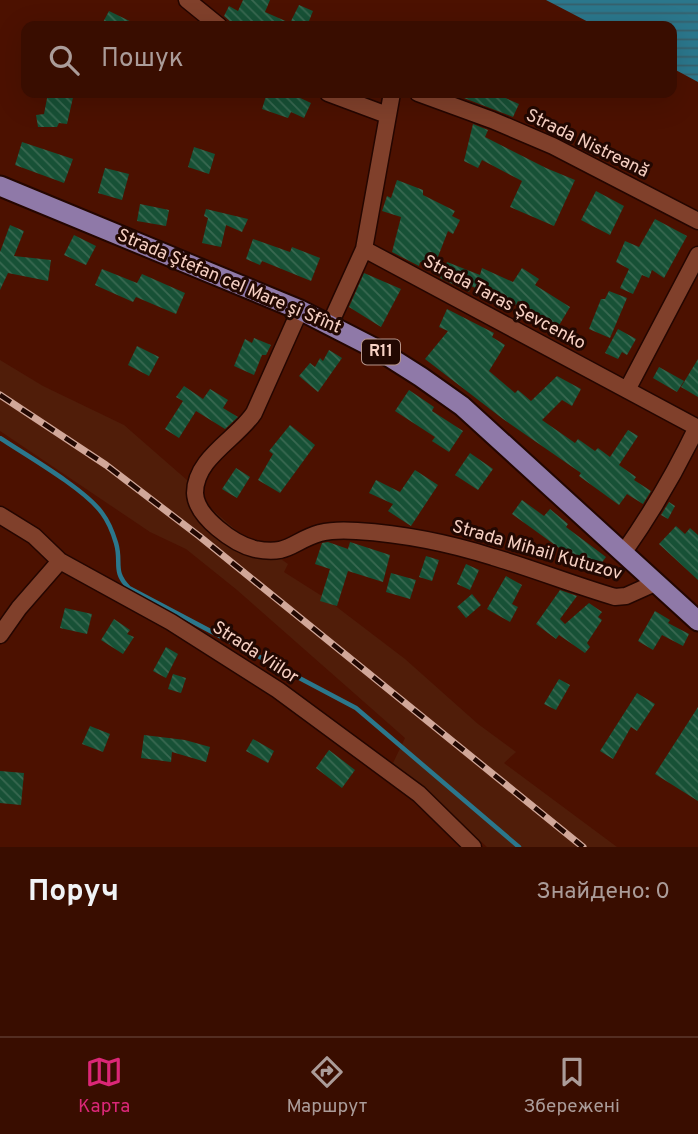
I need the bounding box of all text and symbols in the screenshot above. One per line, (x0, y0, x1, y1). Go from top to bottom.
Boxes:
search box (21, 21, 677, 98)
icon: search (45, 41, 83, 79)
text: Пошук (101, 43, 184, 76)
street label: Strada Nistreană (522, 104, 652, 184)
street label: Strada Ştefan cel Mare şi Sfînt (114, 224, 344, 340)
street label: Strada Taras Șevcenko (419, 250, 589, 356)
road number: R11 (362, 340, 400, 364)
street label: Strada Mihail Kutuzov (449, 516, 625, 586)
street label: Strada Viilor (207, 616, 303, 690)
text: Поруч (28, 874, 119, 911)
text: Знайдено: 0 (536, 878, 670, 907)
tab: Карта (78, 1053, 130, 1119)
tab: Маршрут (286, 1053, 367, 1119)
tab: Збережені (523, 1053, 620, 1119)

